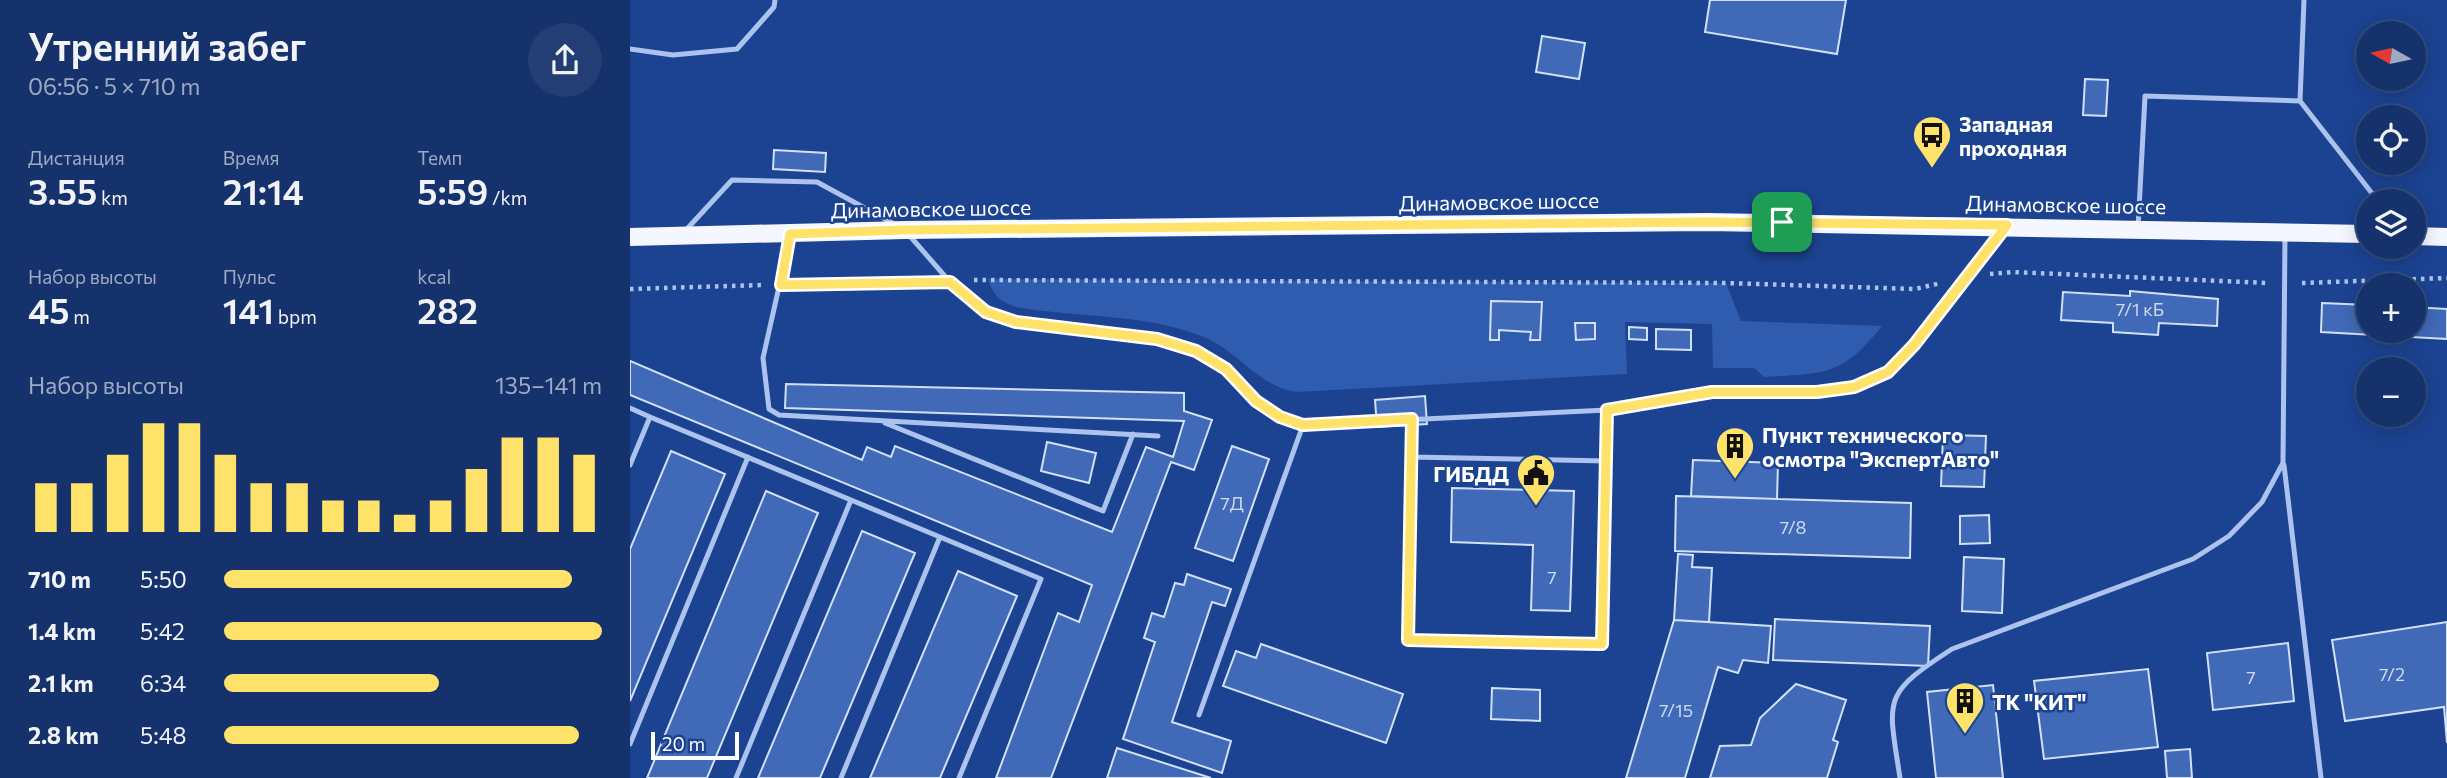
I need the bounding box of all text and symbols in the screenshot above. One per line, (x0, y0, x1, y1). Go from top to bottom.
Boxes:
north arrow (2356, 21, 2426, 91)
map controls (2356, 21, 2426, 427)
text: Утренний забег (28, 22, 306, 69)
button: share (528, 23, 602, 97)
text: 06:56 · 5 × 710 m (28, 72, 200, 100)
button: locate (2356, 105, 2426, 175)
place label: Западная проходная (1959, 111, 2067, 160)
bus stop icon: Западная проходная (1911, 114, 1953, 169)
text: Дистанция (28, 146, 125, 169)
text: Время (223, 146, 280, 169)
text: Темп (417, 146, 462, 169)
text: 3.55 (28, 169, 97, 212)
text: 21:14 (223, 169, 304, 212)
text: 5:59 (417, 169, 488, 212)
text: km (97, 186, 128, 209)
text: /km (488, 186, 527, 209)
street label: Динамовское шоссе (1399, 187, 1599, 215)
button: layers (2356, 189, 2426, 259)
street label: Динамовское шоссе (1966, 190, 2166, 218)
pin (1752, 192, 1812, 252)
street label: Динамовское шоссе (831, 194, 1031, 222)
icon: arrive (1763, 203, 1801, 241)
text: Набор высоты (28, 265, 157, 288)
text: Пульс (223, 265, 276, 288)
text: kcal (417, 265, 451, 288)
button: + (2356, 273, 2426, 343)
text: 45 (28, 288, 70, 331)
text: 141 (223, 288, 274, 331)
text: 282 (417, 288, 478, 331)
house number: 7/1 кБ (2116, 298, 2164, 320)
text: m (70, 305, 90, 328)
text: bpm (274, 305, 317, 328)
button: − (2356, 357, 2426, 427)
text: Набор высоты (28, 371, 184, 399)
text: 135–141 m (495, 371, 602, 399)
place label: Пункт технического осмотра "ЭкспертАвто" (1762, 422, 1999, 471)
building icon: Пункт технического осмотра "ЭкспертАвто" (1714, 425, 1756, 480)
public building icon: ГИБДД (1515, 452, 1557, 507)
place label: ГИБДД (1433, 461, 1509, 486)
house number: 7Д (1220, 492, 1244, 514)
house number: 7/8 (1780, 516, 1806, 538)
text: 710 m (28, 565, 91, 593)
text: 5:50 (140, 565, 187, 593)
house number: 7 (1547, 566, 1557, 588)
text: 1.4 km (28, 617, 96, 645)
text: 5:42 (140, 617, 185, 645)
house number: 7/2 (2379, 663, 2405, 685)
house number: 7 (2246, 666, 2256, 688)
text: 2.1 km (28, 669, 94, 697)
text: 6:34 (140, 669, 186, 697)
building icon: ТК "КИТ" (1944, 680, 1986, 735)
place label: ТК "КИТ" (1992, 689, 2087, 714)
house number: 7/15 (1659, 699, 1693, 721)
text: 2.8 km (28, 721, 99, 749)
text: 5:48 (140, 721, 186, 749)
scale bar (651, 729, 738, 761)
text: 20 m (662, 732, 705, 755)

